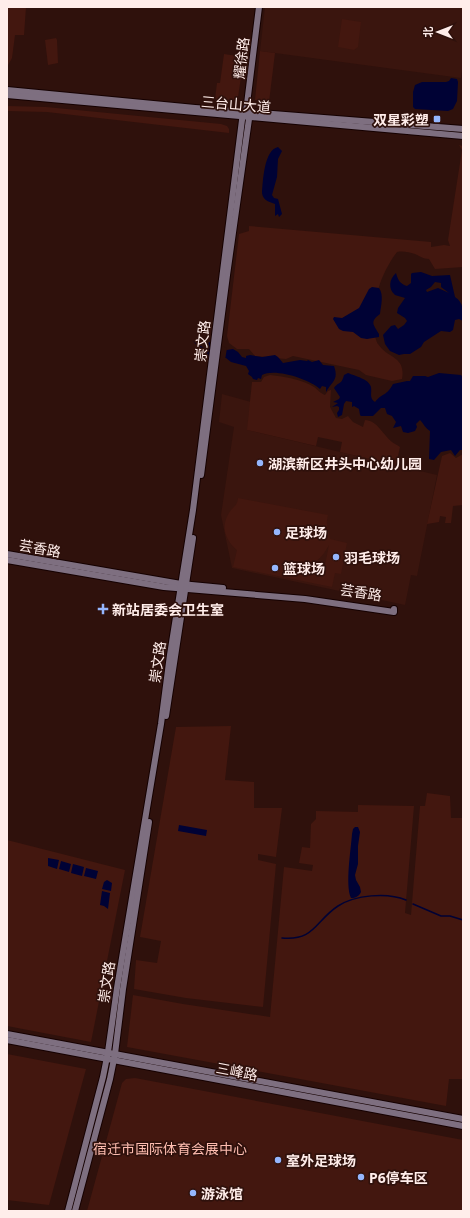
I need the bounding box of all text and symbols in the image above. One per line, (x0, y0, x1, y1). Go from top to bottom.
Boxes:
north arrow (418, 12, 458, 52)
text: 北 (420, 27, 435, 38)
street label: 耀徐路 (229, 36, 253, 80)
street label: 三台山大道 (200, 91, 272, 117)
place label: 双星彩塑 (373, 110, 429, 129)
marker: 双星彩塑 (432, 114, 442, 124)
street label: 崇文路 (190, 319, 214, 363)
place label: 湖滨新区井头中心幼儿园 (268, 454, 422, 473)
marker: 湖滨新区井头中心幼儿园 (255, 458, 265, 468)
place label: 足球场 (285, 523, 327, 542)
marker: 足球场 (272, 527, 282, 537)
street label: 芸香路 (18, 535, 62, 561)
place label: 羽毛球场 (344, 548, 400, 567)
marker: 羽毛球场 (331, 552, 341, 562)
place label: 篮球场 (283, 559, 325, 578)
marker: 篮球场 (270, 563, 280, 573)
street label: 芸香路 (339, 579, 383, 605)
place label: 新站居委会卫生室 (112, 600, 224, 619)
marker: 新站居委会卫生室 (97, 603, 109, 615)
street label: 崇文路 (145, 640, 169, 684)
street label: 崇文路 (93, 960, 119, 1004)
street label: 三峰路 (215, 1058, 259, 1084)
park label: 宿迁市国际体育会展中心 (93, 1139, 247, 1158)
place label: 室外足球场 (286, 1151, 356, 1170)
marker: 室外足球场 (273, 1155, 283, 1165)
place label: P6停车区 (369, 1168, 428, 1187)
marker: P6停车区 (356, 1172, 366, 1182)
place label: 游泳馆 (201, 1184, 243, 1203)
marker: 游泳馆 (188, 1188, 198, 1198)

